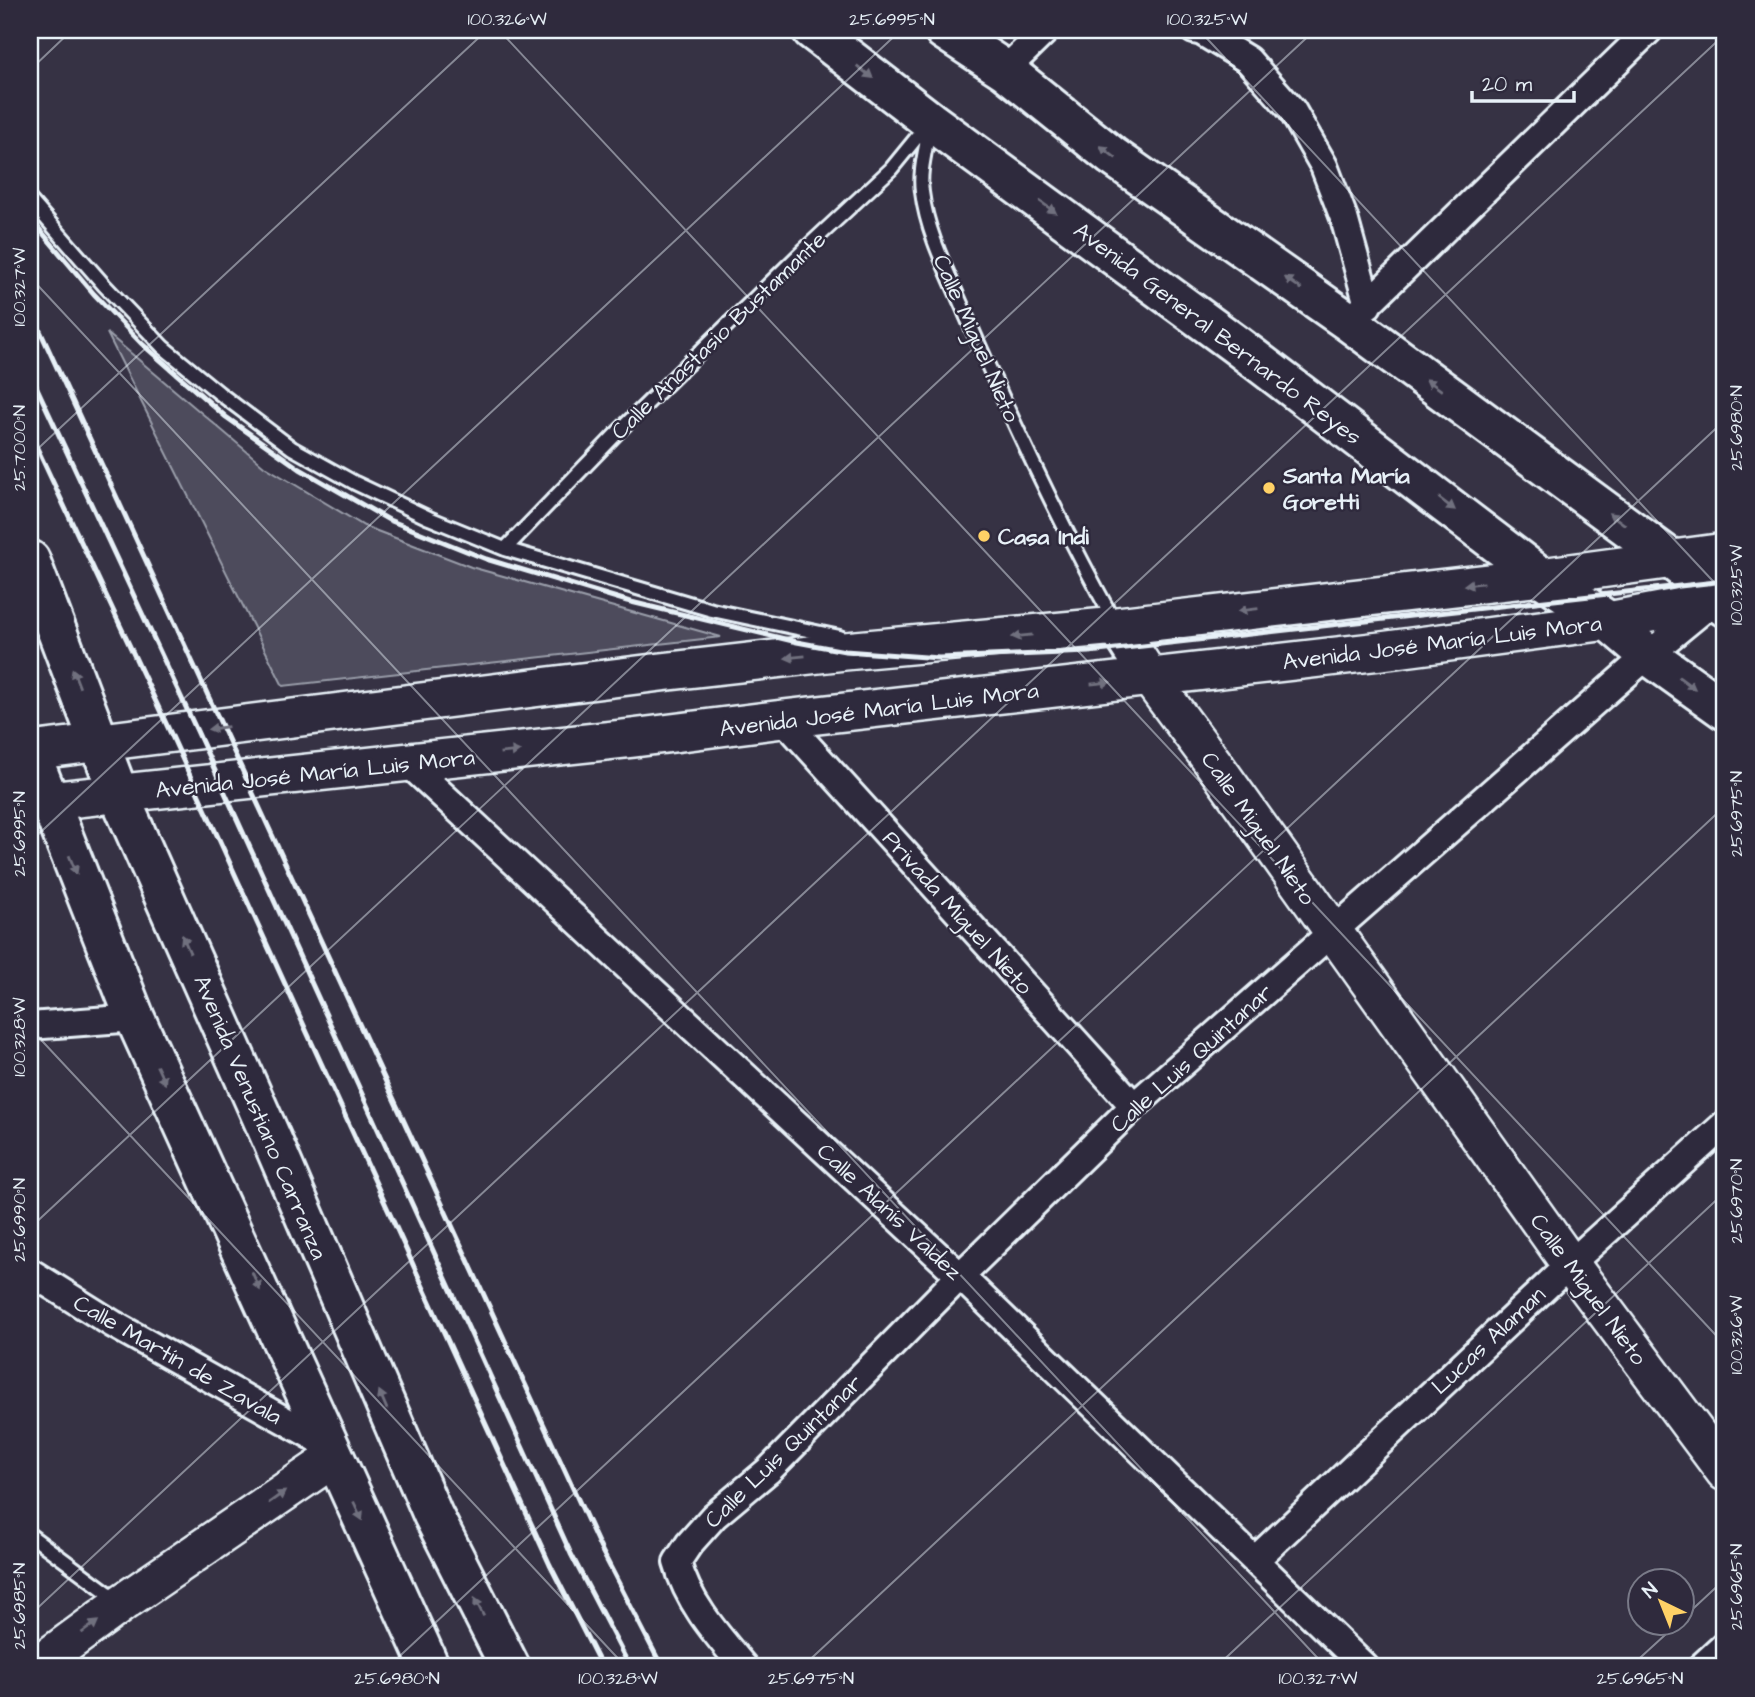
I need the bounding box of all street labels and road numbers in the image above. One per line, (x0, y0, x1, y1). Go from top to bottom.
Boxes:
street label: Avenida General Bernardo Reyes (1066, 215, 1368, 454)
street label: Calle Anastasio Bustamante (604, 224, 833, 447)
street label: Calle Miguel Nieto (924, 249, 1027, 428)
street label: Avenida José María Luis Mora (1281, 608, 1604, 678)
street label: Avenida José María Luis Mora (718, 675, 1041, 745)
street label: Avenida José María Luis Mora (154, 741, 477, 807)
street label: Calle Miguel Nieto (1192, 745, 1323, 912)
street label: Privada Miguel Nieto (874, 824, 1040, 1003)
street label: Avenida Venustiano Carranza (186, 970, 335, 1265)
street label: Calle Luis Quintanar (1103, 977, 1280, 1140)
street label: Calle Alanís Valdez (810, 1136, 969, 1288)
street label: Calle Miguel Nieto (1521, 1207, 1654, 1373)
street label: Lucas Alaman (1424, 1279, 1553, 1402)
street label: Calle Martín de Zavala (67, 1287, 288, 1433)
street label: Calle Luis Quintanar (698, 1368, 870, 1536)

